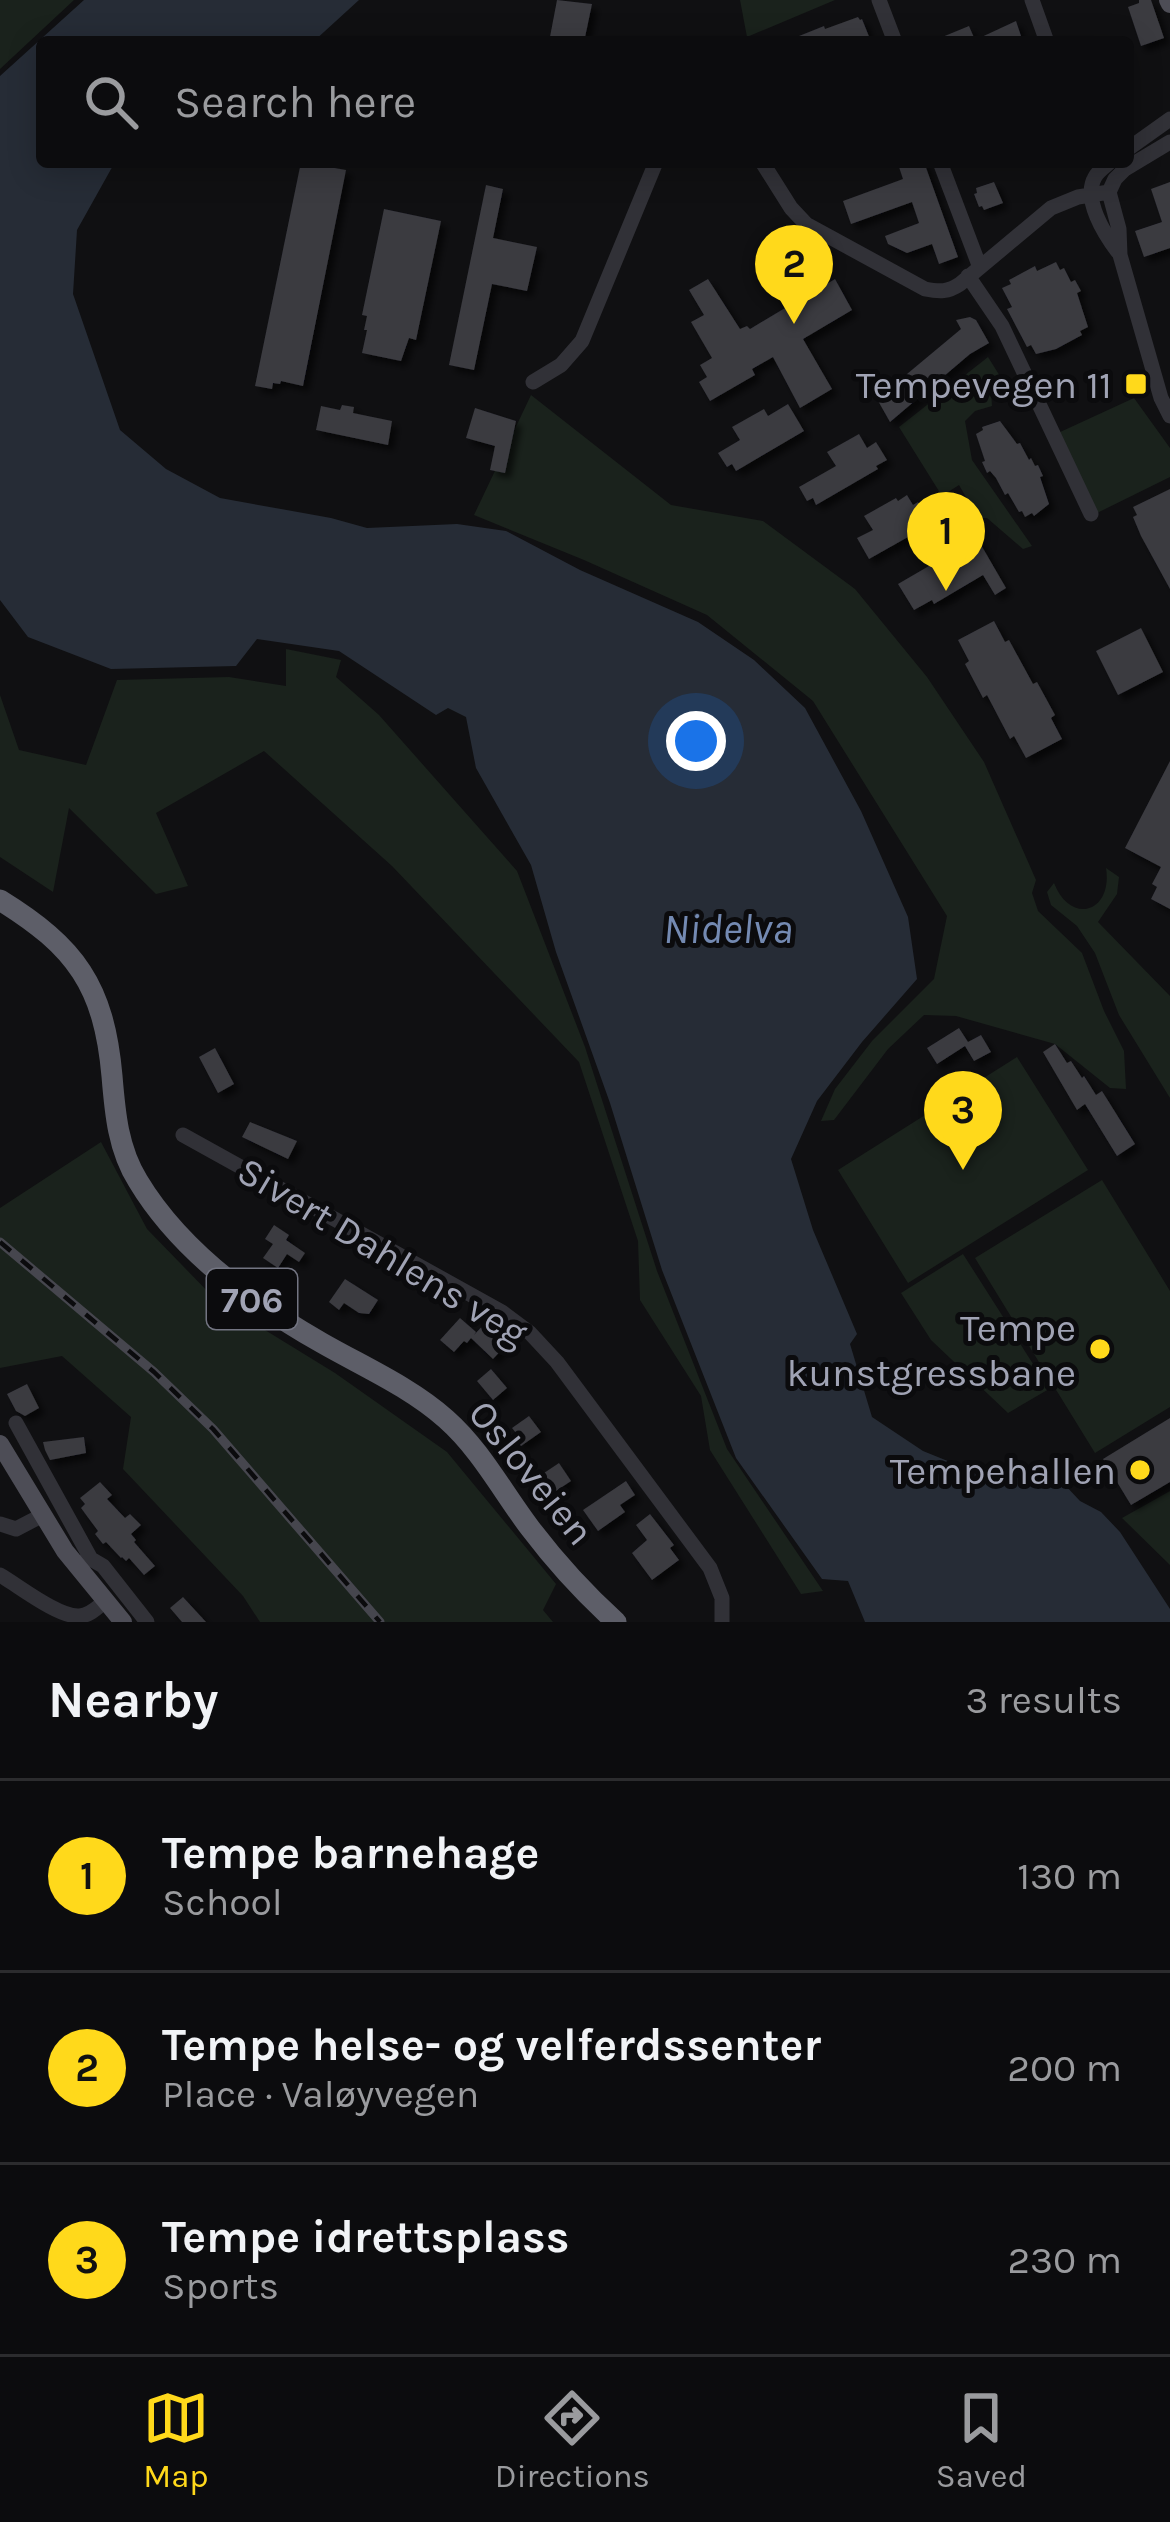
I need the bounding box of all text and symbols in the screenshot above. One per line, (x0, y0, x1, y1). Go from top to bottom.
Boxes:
search box (36, 36, 1134, 168)
icon: search (78, 69, 144, 135)
text: Search here (174, 76, 416, 128)
pin: 2 (755, 225, 833, 324)
place label: Tempevegen 11 (856, 362, 1112, 408)
marker: Tempevegen 11 (1123, 371, 1149, 397)
pin: 1 (907, 492, 985, 591)
your location (666, 711, 726, 771)
water label: Nidelva (663, 904, 793, 954)
pin: 3 (924, 1071, 1002, 1170)
street label: Sivert Dahlens veg (229, 1147, 536, 1356)
road number: 706 (207, 1269, 297, 1329)
place label: Tempe kunstgressbane (786, 1305, 1076, 1396)
marker: Tempe kunstgressbane (1087, 1336, 1113, 1362)
street label: Osloveien (459, 1391, 603, 1554)
place label: Tempehallen (890, 1448, 1116, 1494)
marker: Tempehallen (1127, 1457, 1153, 1483)
text: Nearby (48, 1670, 218, 1730)
text: 3 results (965, 1677, 1122, 1723)
text: Tempe barnehage (162, 1827, 539, 1879)
text: 1 (80, 1853, 94, 1899)
text: 130 m (1017, 1853, 1122, 1899)
text: School (162, 1879, 283, 1925)
text: Tempe helse- og velferdssenter (162, 2019, 821, 2071)
text: 2 (75, 2045, 99, 2091)
text: 200 m (1007, 2045, 1122, 2091)
text: Place · Valøyvegen (162, 2071, 479, 2117)
text: Tempe idrettsplass (162, 2211, 570, 2263)
text: 3 (75, 2237, 99, 2283)
text: 230 m (1007, 2237, 1122, 2283)
text: Sports (162, 2263, 279, 2309)
tab: Map (143, 2385, 209, 2495)
tab: Directions (495, 2385, 650, 2495)
tab: Saved (936, 2385, 1027, 2495)

